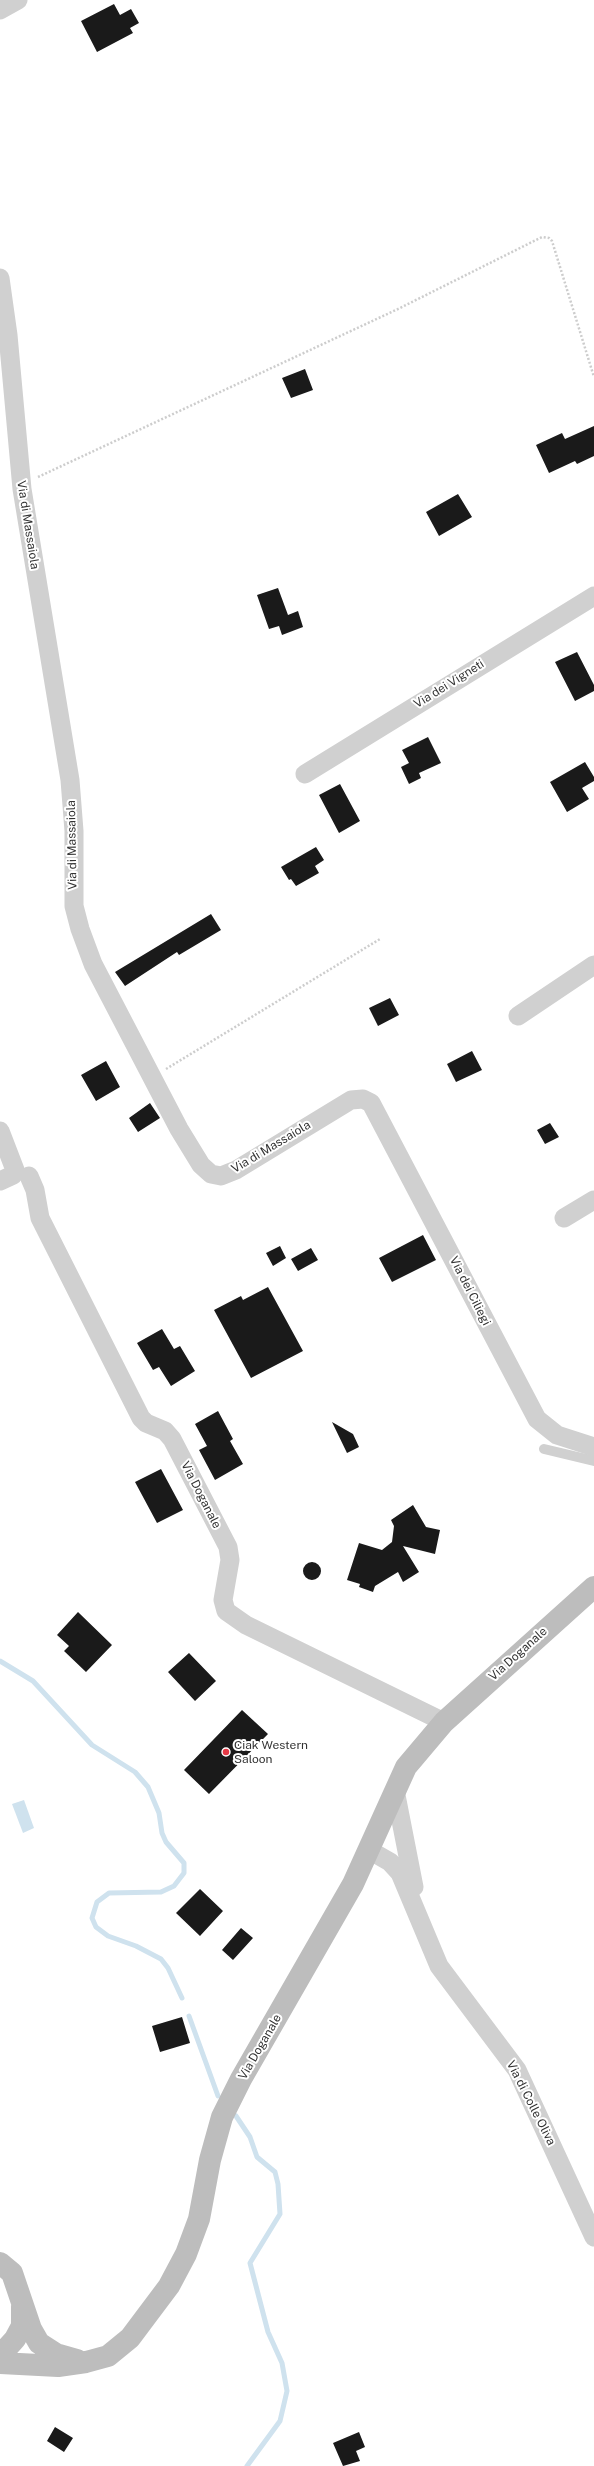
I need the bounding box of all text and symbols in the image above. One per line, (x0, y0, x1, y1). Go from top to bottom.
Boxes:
street label: Via di Massaiola (14, 480, 42, 570)
street label: Via dei Vigneti (411, 657, 487, 711)
street label: Via di Massaiola (64, 800, 80, 890)
street label: Via di Massaiola (229, 1118, 313, 1176)
street label: Via dei Ciliegi (446, 1254, 494, 1328)
street label: Via Doganale (178, 1459, 224, 1531)
street label: Via Doganale (486, 1624, 550, 1684)
place label: Ciak Western Saloon (234, 1738, 308, 1766)
marker: Ciak Western Saloon (221, 1747, 231, 1757)
street label: Via Doganale (235, 2012, 285, 2082)
street label: Via di Colle Oliva (503, 2058, 559, 2148)

